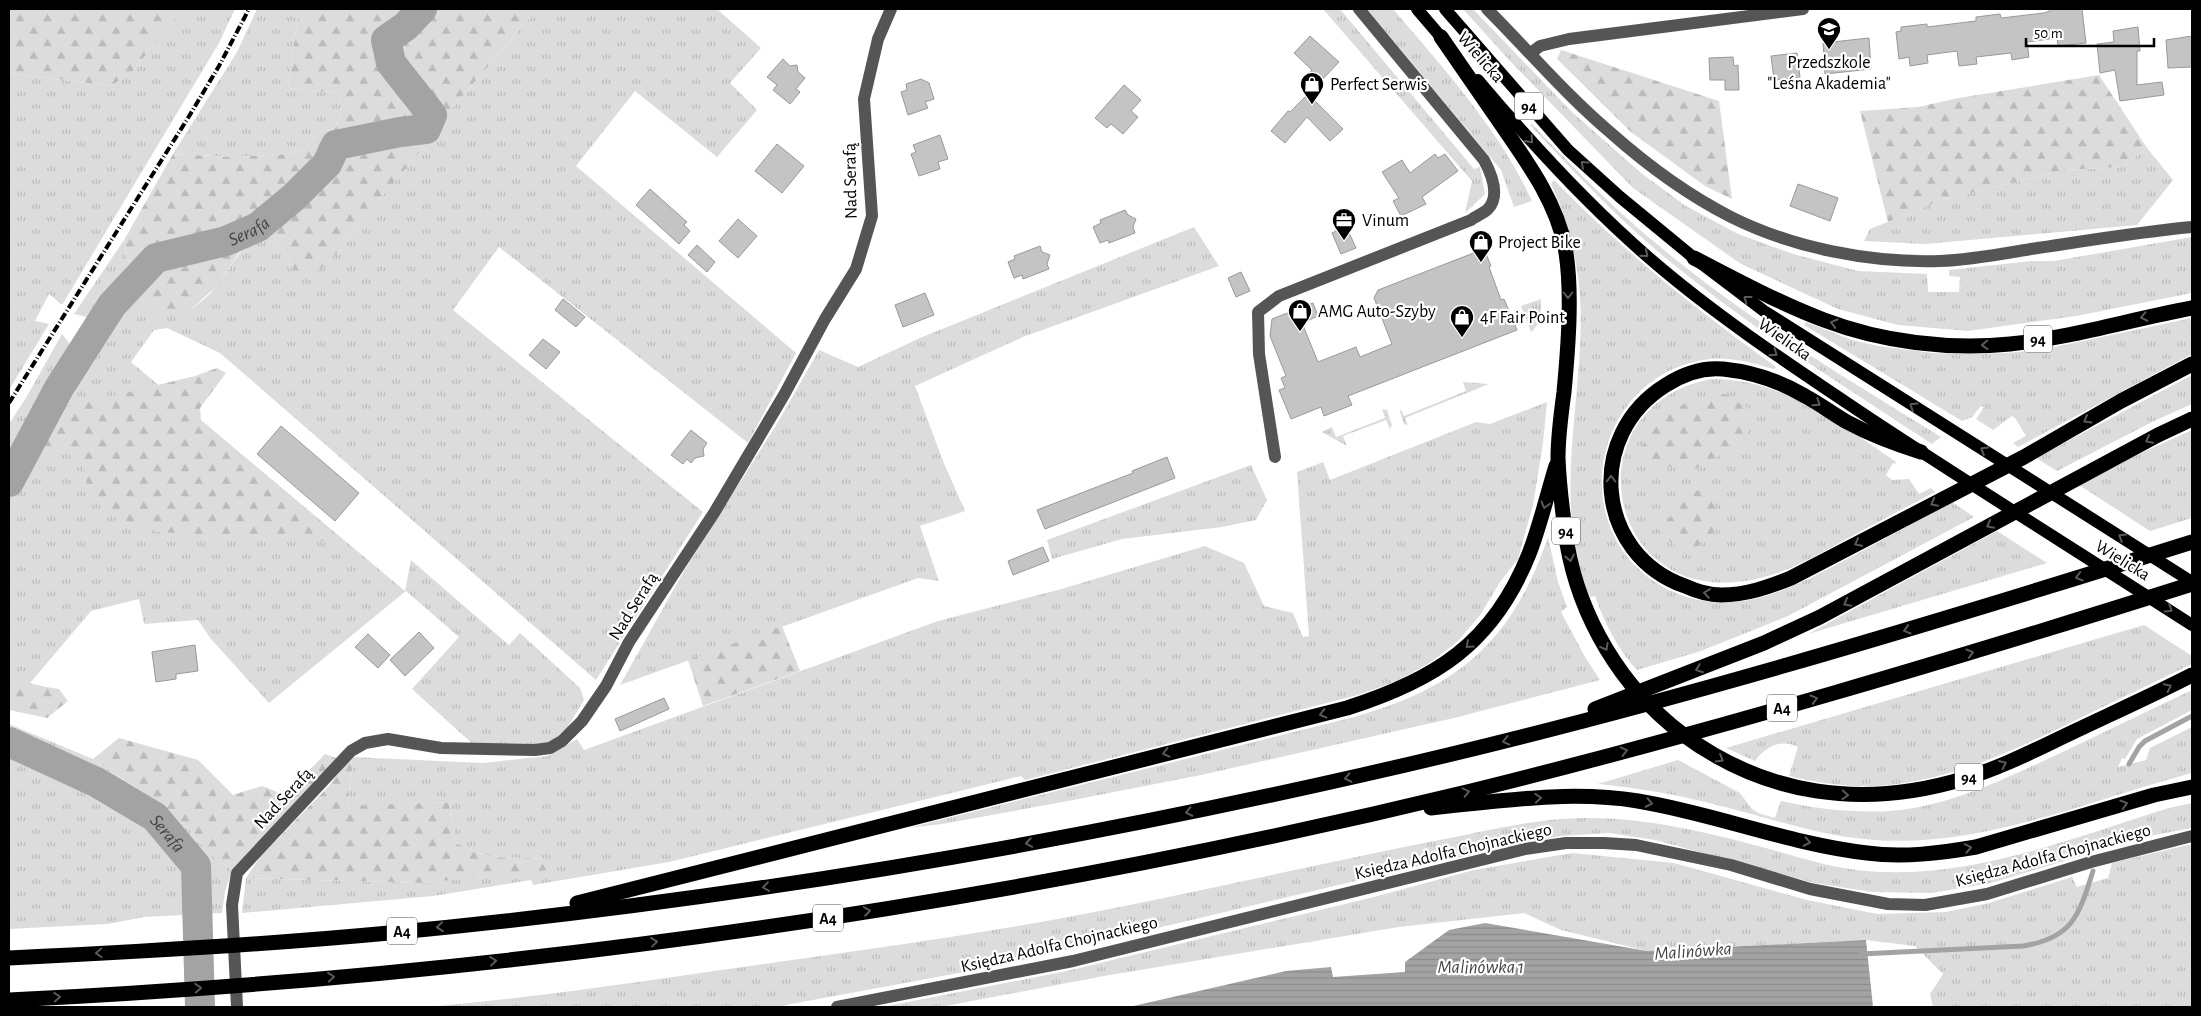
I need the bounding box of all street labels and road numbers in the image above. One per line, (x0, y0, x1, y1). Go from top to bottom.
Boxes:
street label: Wielicka (1454, 29, 1507, 86)
road number: 94 (1515, 92, 1543, 120)
street label: Nad Serafą (841, 142, 861, 219)
street label: Wielicka (1754, 315, 1814, 365)
road number: 94 (2024, 326, 2052, 352)
road number: 94 (1552, 518, 1580, 544)
street label: Wielicka (2092, 537, 2153, 585)
street label: Nad Serafą (606, 569, 662, 644)
road number: A4 (1767, 694, 1797, 721)
street label: Nad Serafą (251, 764, 317, 833)
road number: 94 (1955, 764, 1983, 790)
street label: Księdza Adolfa Chojnackiego (1353, 820, 1554, 883)
street label: Księdza Adolfa Chojnackiego (1954, 821, 2153, 891)
road number: A4 (813, 904, 843, 931)
street label: Księdza Adolfa Chojnackiego (959, 913, 1160, 976)
road number: A4 (387, 918, 417, 944)

